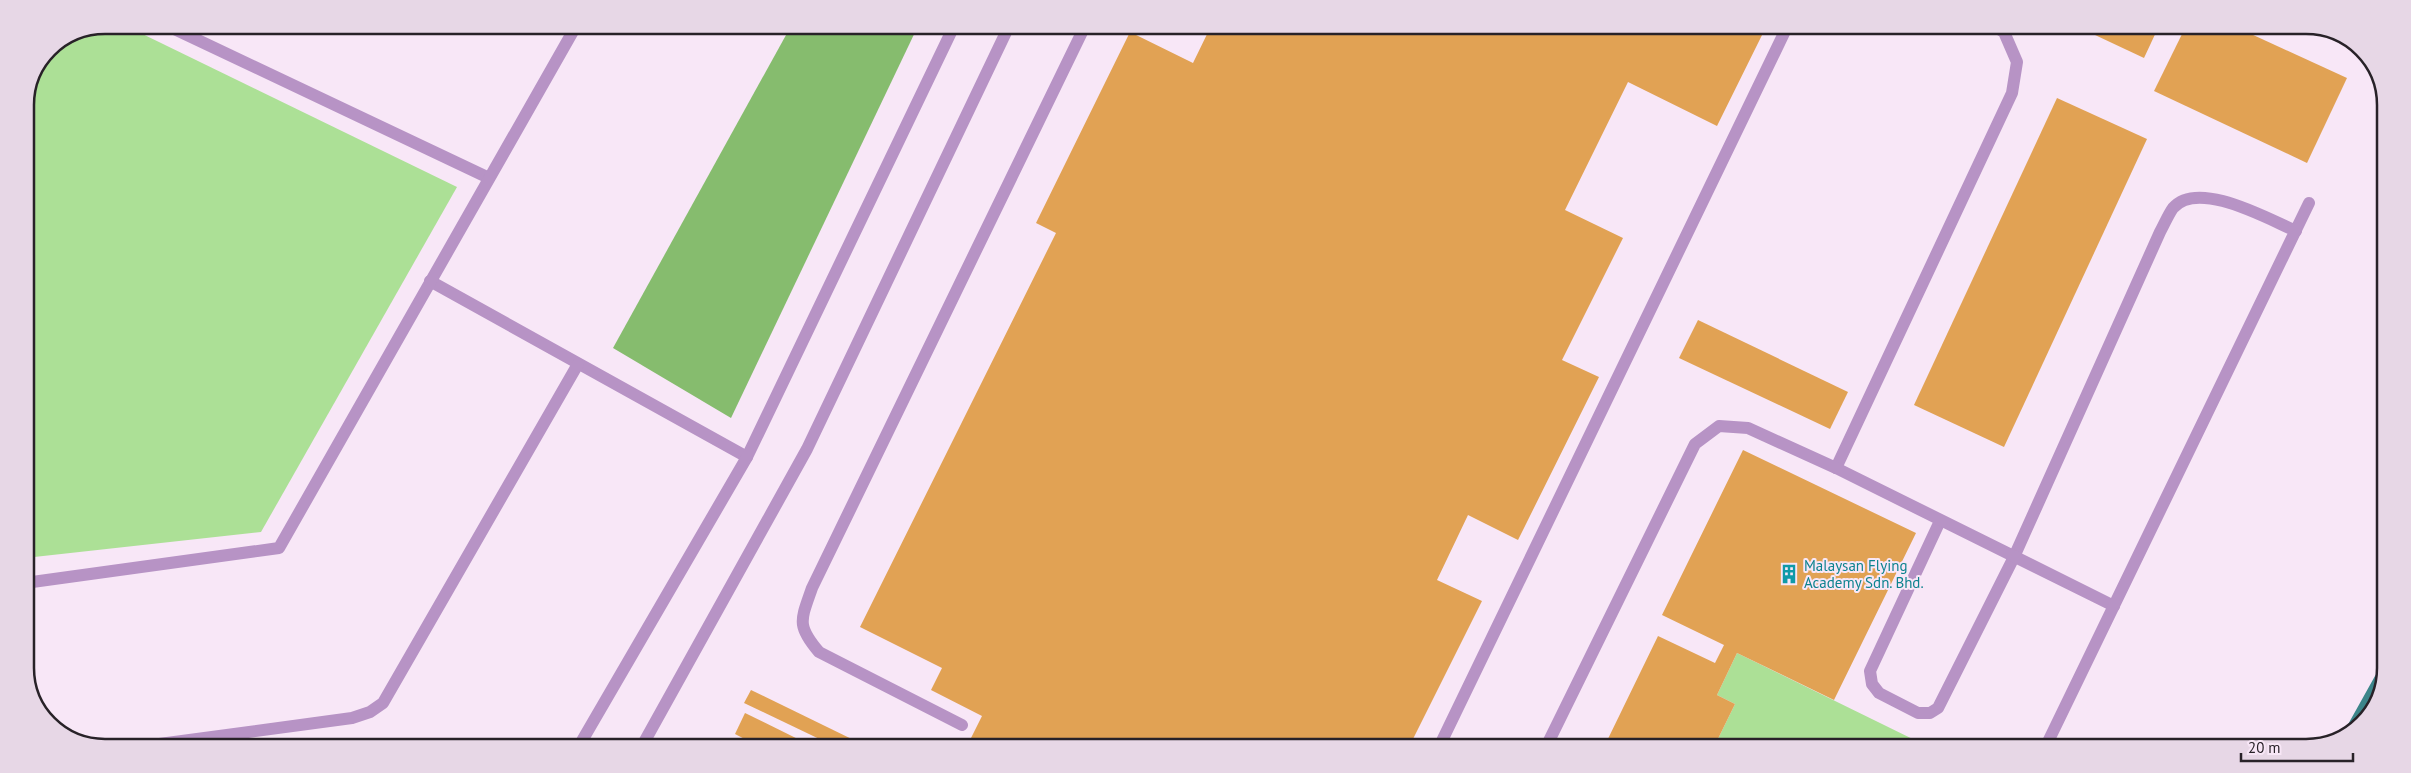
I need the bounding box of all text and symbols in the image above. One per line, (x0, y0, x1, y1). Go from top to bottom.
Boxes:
place label: Malaysan Flying Academy Sdn. Bhd. (1804, 556, 1924, 592)
building icon: Malaysan Flying Academy Sdn. Bhd. (1778, 563, 1800, 585)
scale bar (2241, 730, 2354, 762)
text: 20 m (2248, 738, 2281, 757)

